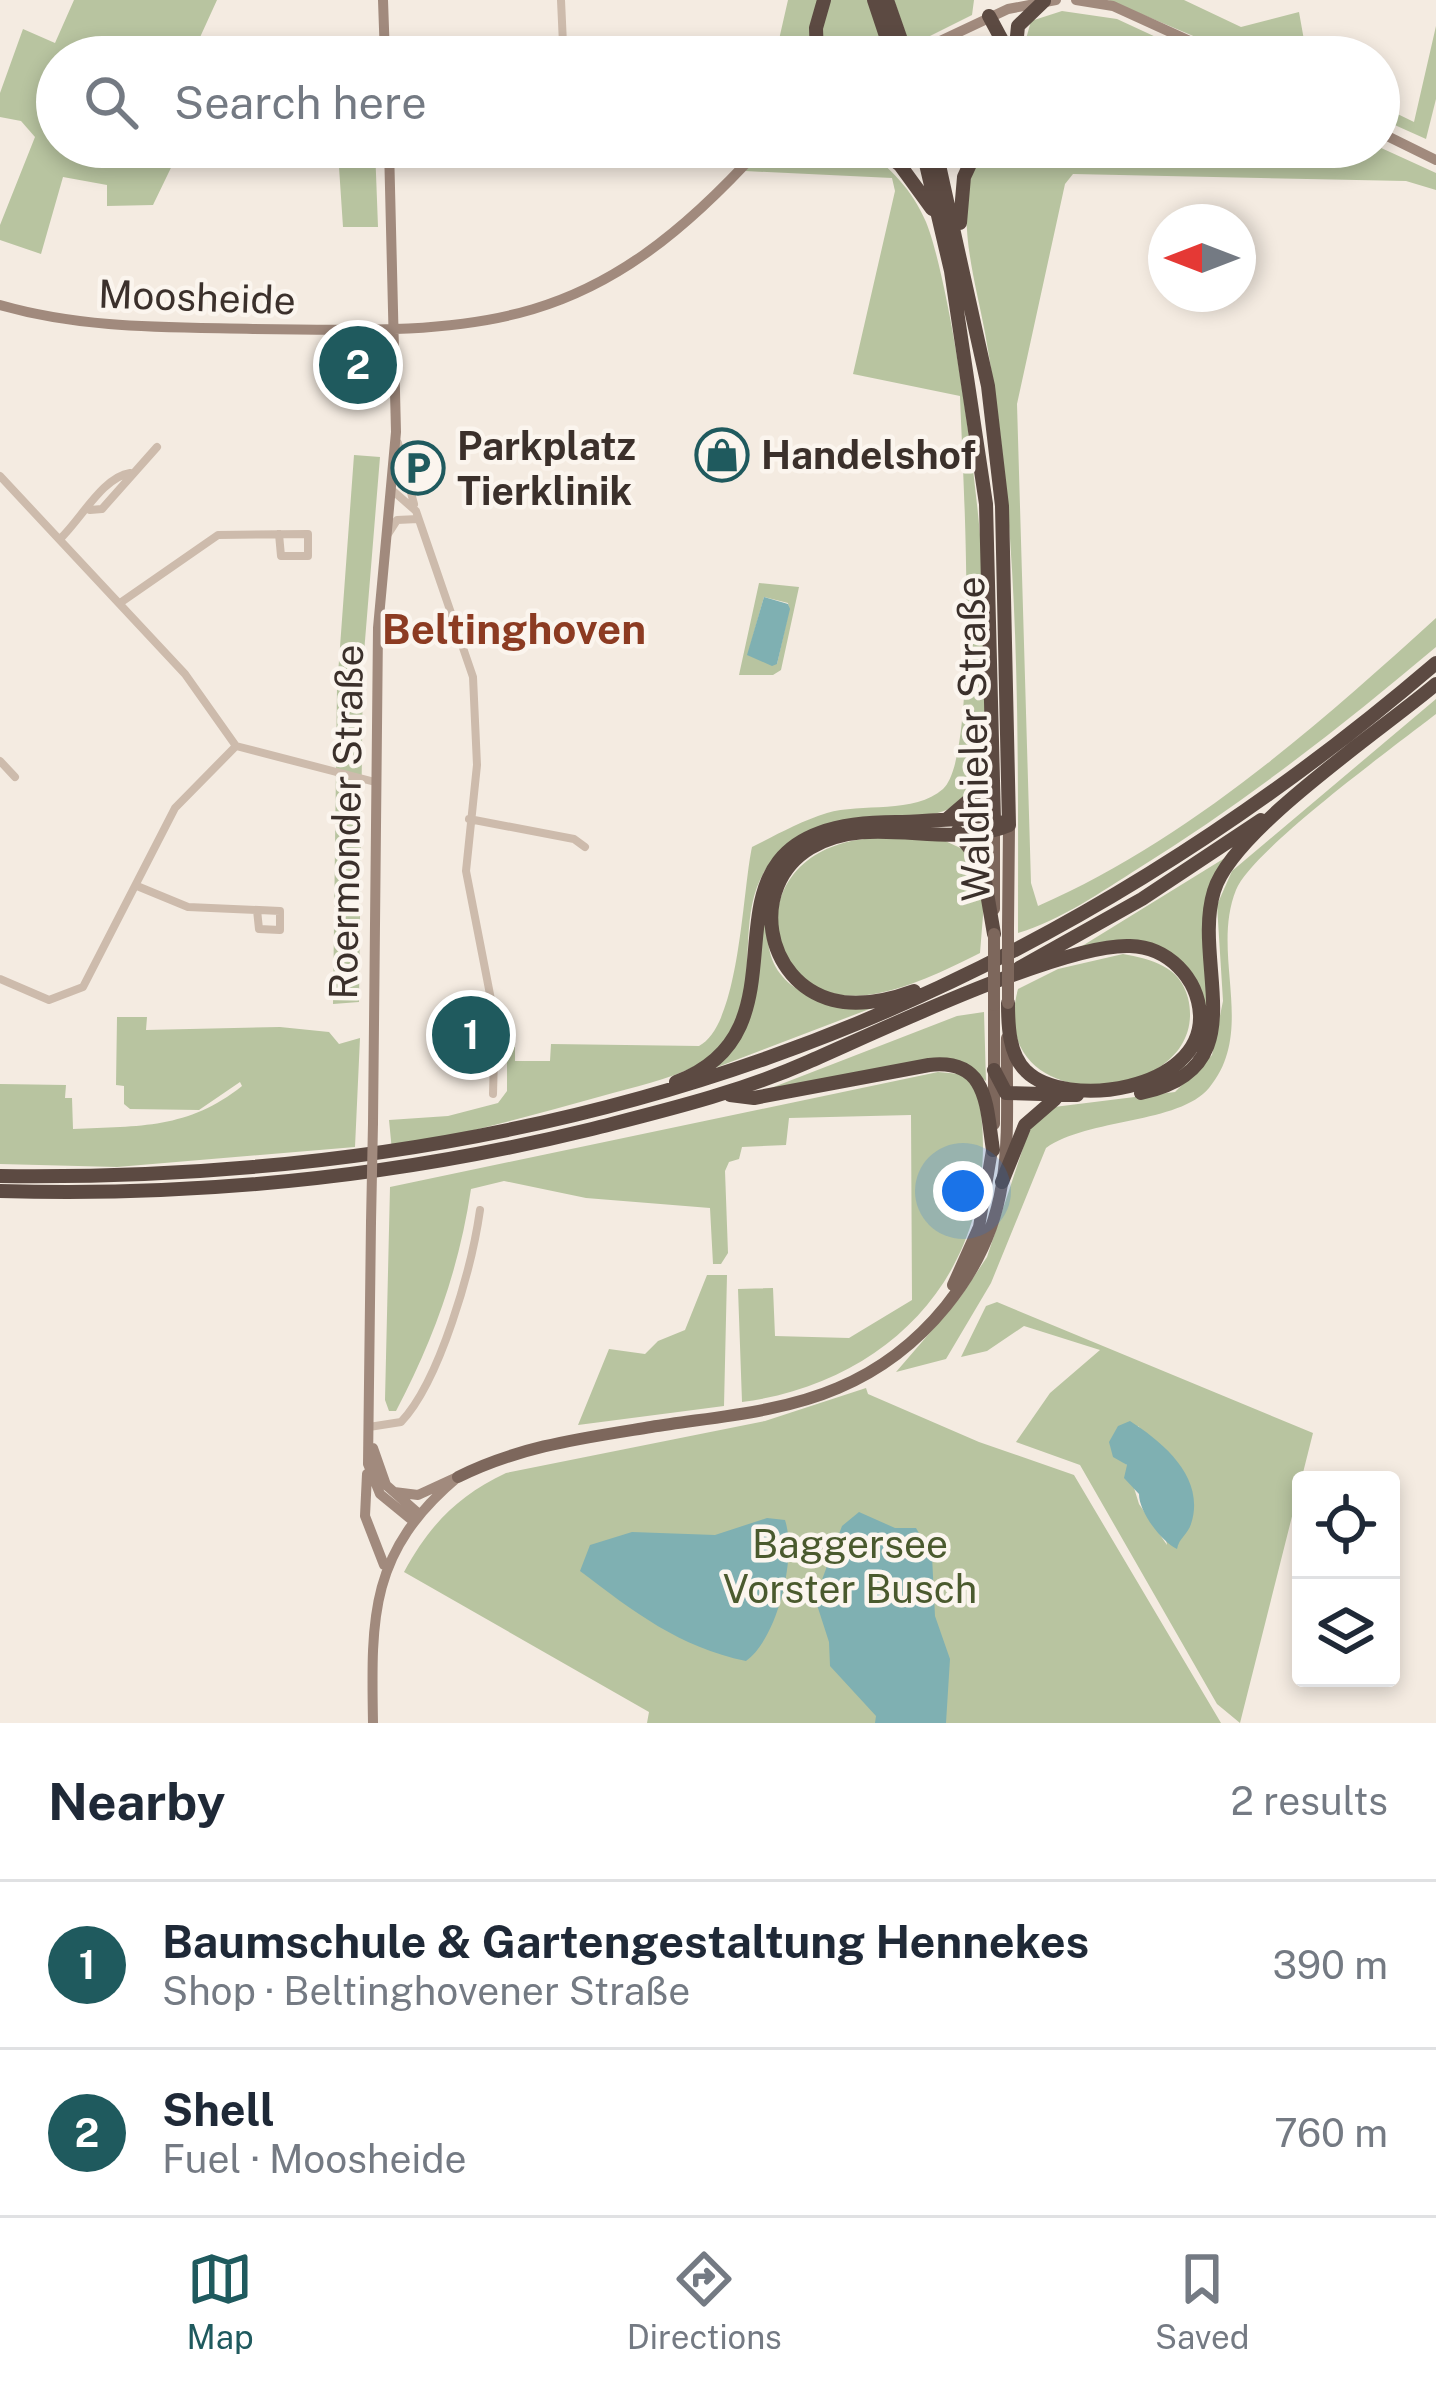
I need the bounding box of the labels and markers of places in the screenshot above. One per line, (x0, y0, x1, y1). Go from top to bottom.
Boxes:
pin: 2 (319, 320, 397, 410)
place label: Parkplatz Tierklinik (457, 423, 636, 514)
shop icon: Handelshof (694, 427, 750, 483)
place label: Handelshof (761, 432, 976, 478)
parking icon: Parkplatz Tierklinik (390, 440, 446, 496)
pin: 1 (432, 990, 510, 1080)

